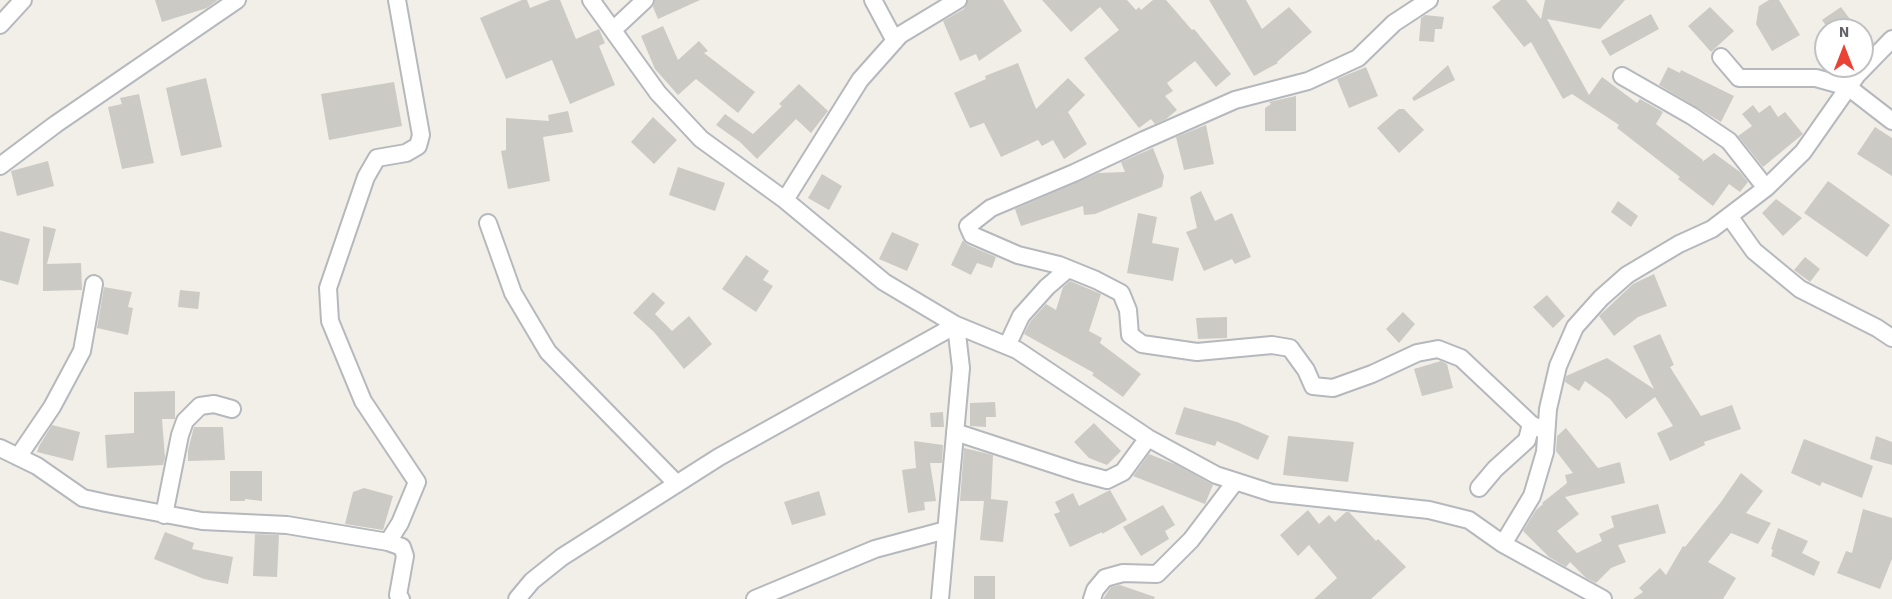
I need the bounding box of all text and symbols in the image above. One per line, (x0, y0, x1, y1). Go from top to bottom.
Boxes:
north arrow (1814, 18, 1874, 78)
text: N (1839, 21, 1849, 43)

